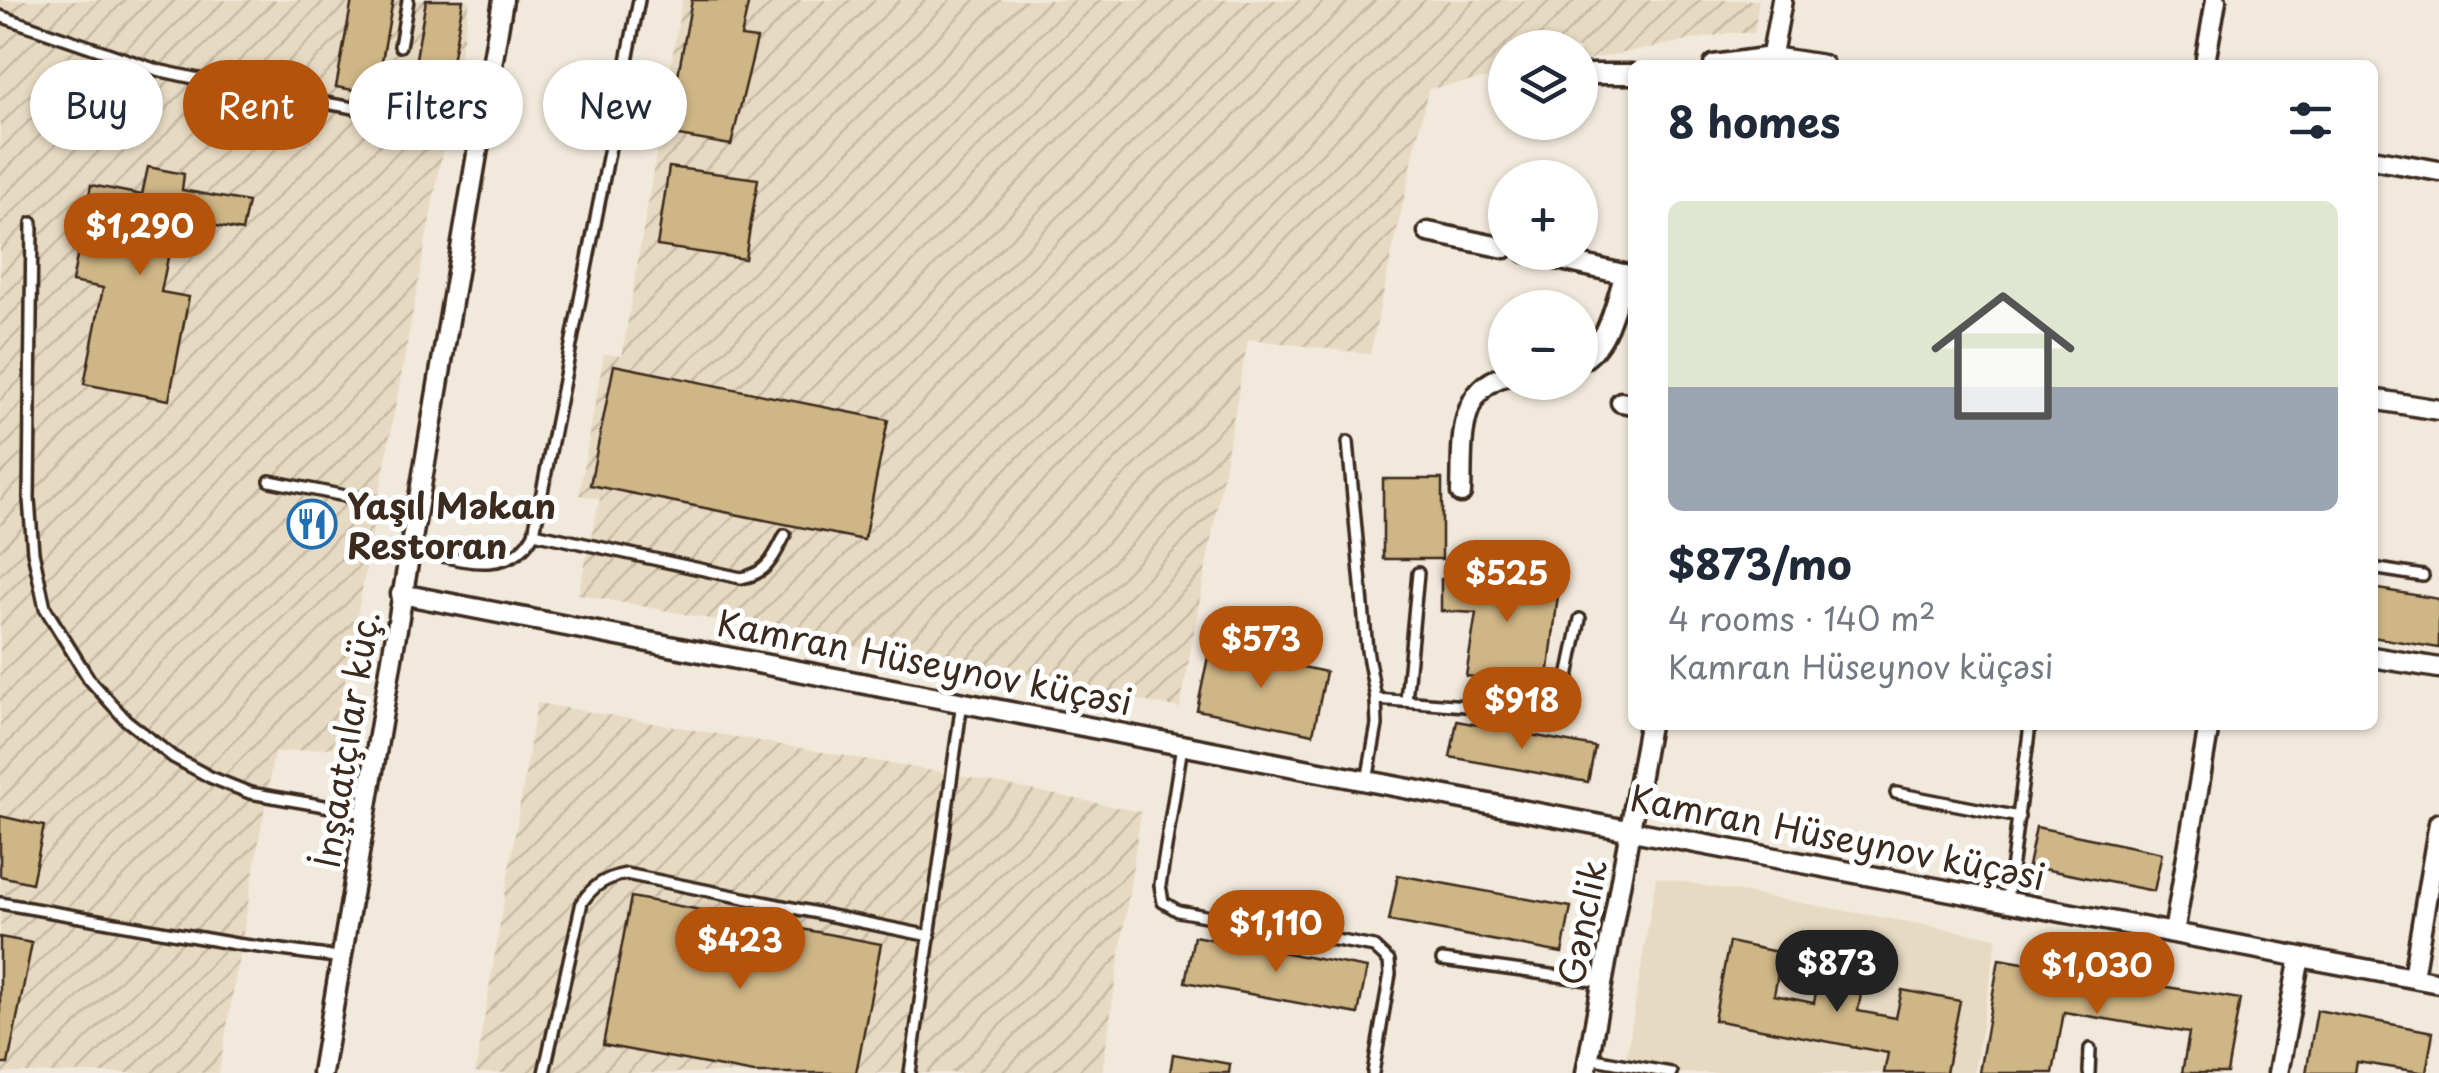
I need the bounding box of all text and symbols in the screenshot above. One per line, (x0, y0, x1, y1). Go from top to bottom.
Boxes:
map controls (1488, 30, 1598, 400)
button: layers (1488, 30, 1598, 140)
chip: Buy (30, 60, 163, 150)
chip: Rent (183, 60, 329, 150)
chip: Filters (349, 60, 523, 150)
chip: New (543, 60, 687, 150)
text: 8 homes (1668, 89, 1841, 152)
icon: filters (2283, 93, 2338, 148)
button: + (1488, 160, 1598, 270)
pin: $1,290 (59, 193, 221, 278)
text: $1,290 (86, 201, 194, 249)
icon: home (1913, 266, 2093, 446)
button: − (1488, 290, 1598, 400)
place label: Yaşıl Məkan Restoran (347, 478, 556, 571)
restaurant icon: Yaşıl Məkan Restoran (286, 498, 338, 550)
text: $873/mo (1668, 531, 1852, 594)
pin: $525 (1448, 540, 1566, 625)
text: $525 (1465, 548, 1549, 596)
text: 4 rooms · 140 m² (1668, 594, 1936, 642)
street label: Kamran Hüseynov küçəsi (713, 595, 1137, 727)
street label: İnşaatçılar küç. (298, 606, 392, 872)
pin: $573 (1202, 606, 1320, 691)
text: $573 (1221, 614, 1301, 662)
text: Kamran Hüseynov küçəsi (1668, 642, 2053, 690)
pin: $918 (1463, 667, 1581, 752)
text: $918 (1484, 675, 1560, 723)
street label: Kamran Hüseynov küçəsi (1626, 770, 2050, 902)
street label: Gənclik (1543, 855, 1619, 989)
pin: $1,110 (1195, 890, 1357, 975)
text: $1,110 (1230, 898, 1323, 946)
pin: $423 (681, 907, 799, 992)
text: $423 (697, 915, 783, 963)
pin: $873 (1778, 930, 1896, 1015)
pin: $1,030 (2016, 932, 2178, 1017)
text: $873 (1797, 938, 1877, 986)
text: $1,030 (2041, 940, 2153, 988)

